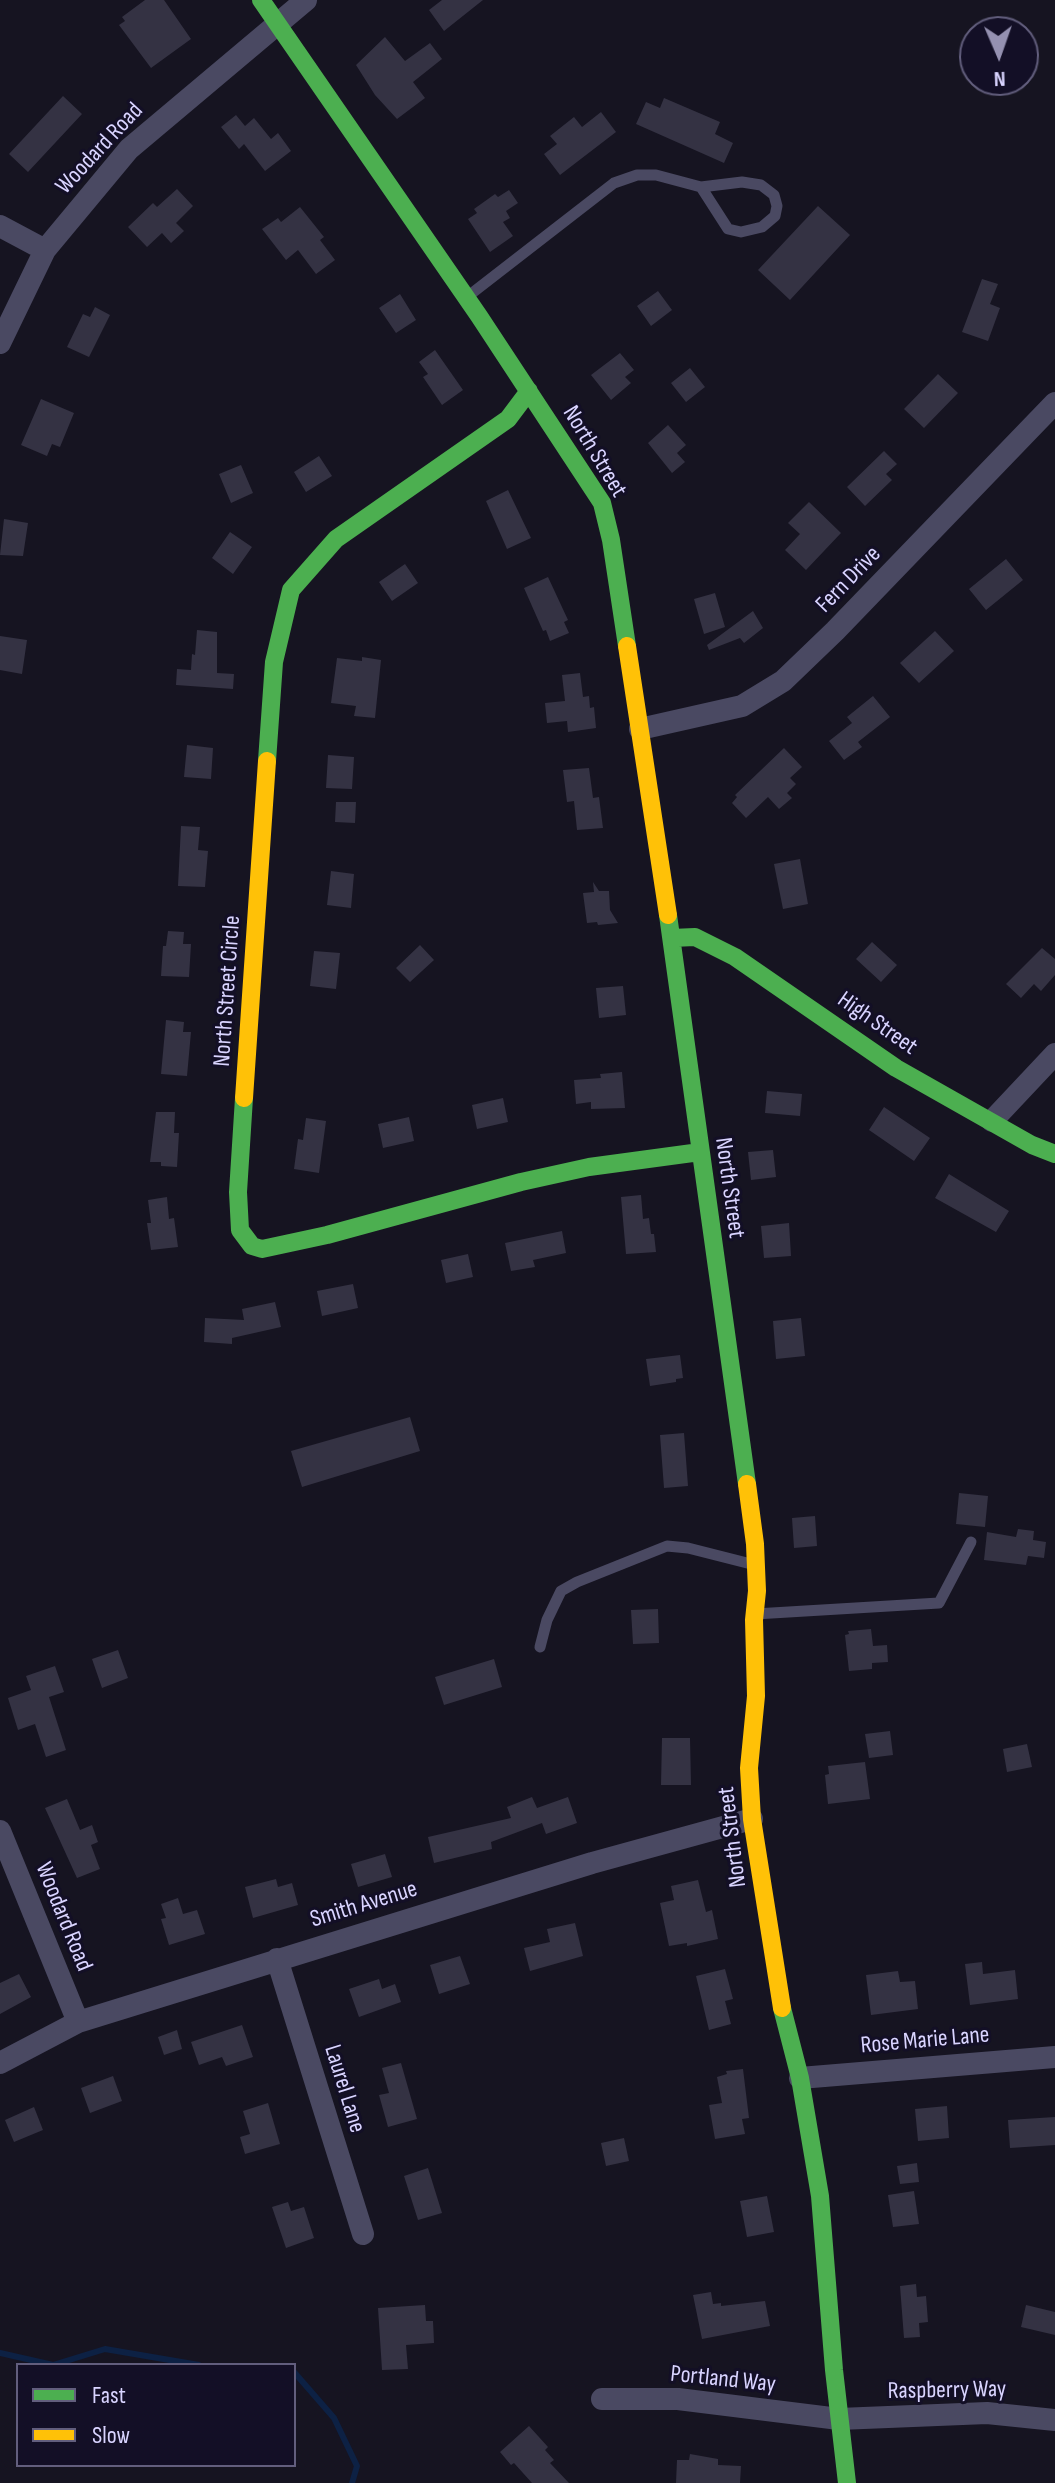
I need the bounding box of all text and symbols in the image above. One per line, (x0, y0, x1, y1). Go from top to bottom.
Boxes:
north arrow (959, 16, 1039, 96)
text: N (993, 65, 1006, 92)
street label: Woodard Road (50, 97, 150, 201)
street label: North Street (556, 401, 632, 503)
street label: Fern Drive (810, 541, 888, 619)
street label: North Street Circle (208, 914, 248, 1068)
street label: High Street (831, 986, 923, 1062)
street label: North Street (708, 1136, 750, 1240)
street label: North Street (713, 1785, 753, 1889)
street label: Woodard Road (28, 1858, 98, 1976)
street label: Smith Avenue (307, 1875, 421, 1935)
street label: Rose Marie Lane (859, 2021, 991, 2061)
street label: Laurel Lane (317, 2041, 371, 2137)
street label: Portland Way (669, 2360, 777, 2400)
legend (16, 2363, 296, 2467)
street label: Raspberry Way (887, 2376, 1007, 2406)
text: Fast (92, 2381, 126, 2410)
text: Slow (92, 2421, 130, 2450)

